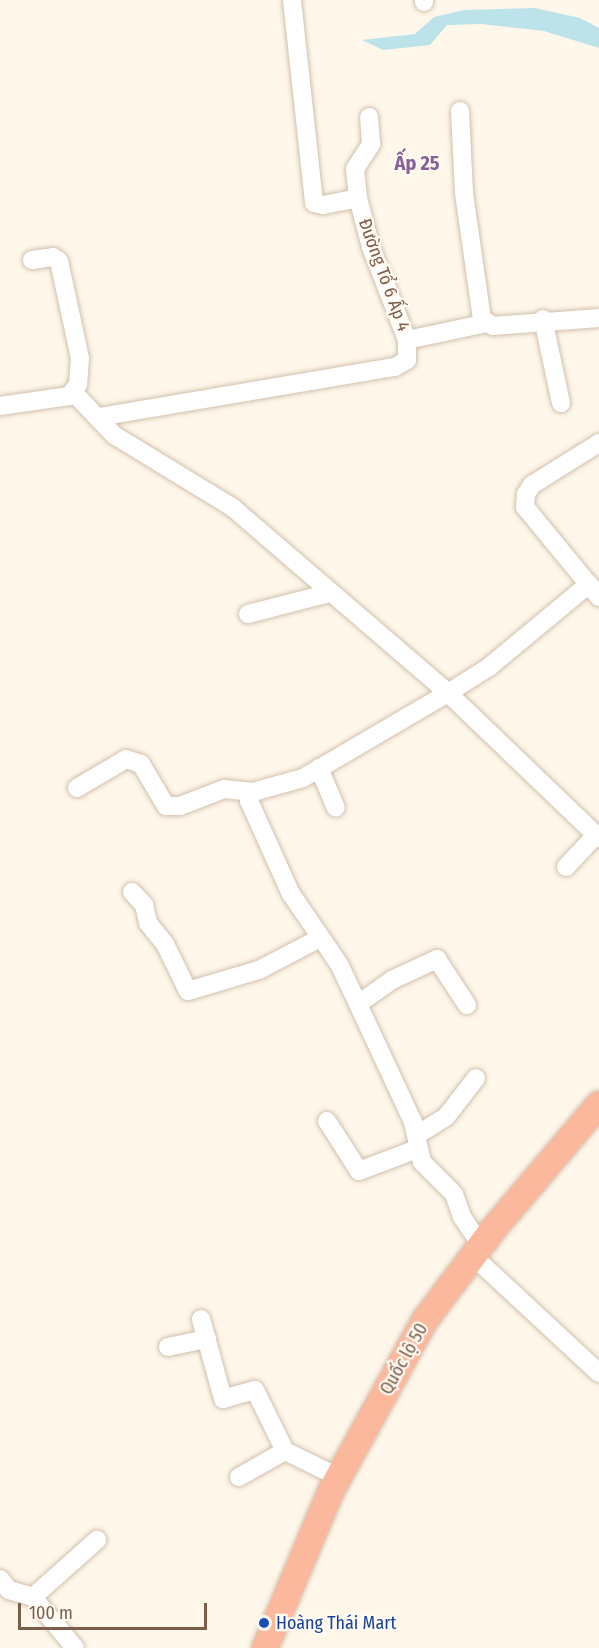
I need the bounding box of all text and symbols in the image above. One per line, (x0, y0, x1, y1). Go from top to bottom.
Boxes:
district label: Ấp 25 (395, 151, 439, 175)
street label: Đường Tổ 6 Ấp 4 (354, 216, 414, 334)
street label: Quốc lộ 50 (376, 1320, 432, 1398)
scale bar (21, 1591, 210, 1629)
text: 100 m (29, 1602, 73, 1624)
place label: Hoàng Thái Mart (276, 1612, 396, 1634)
marker: Hoàng Thái Mart (257, 1616, 271, 1630)

